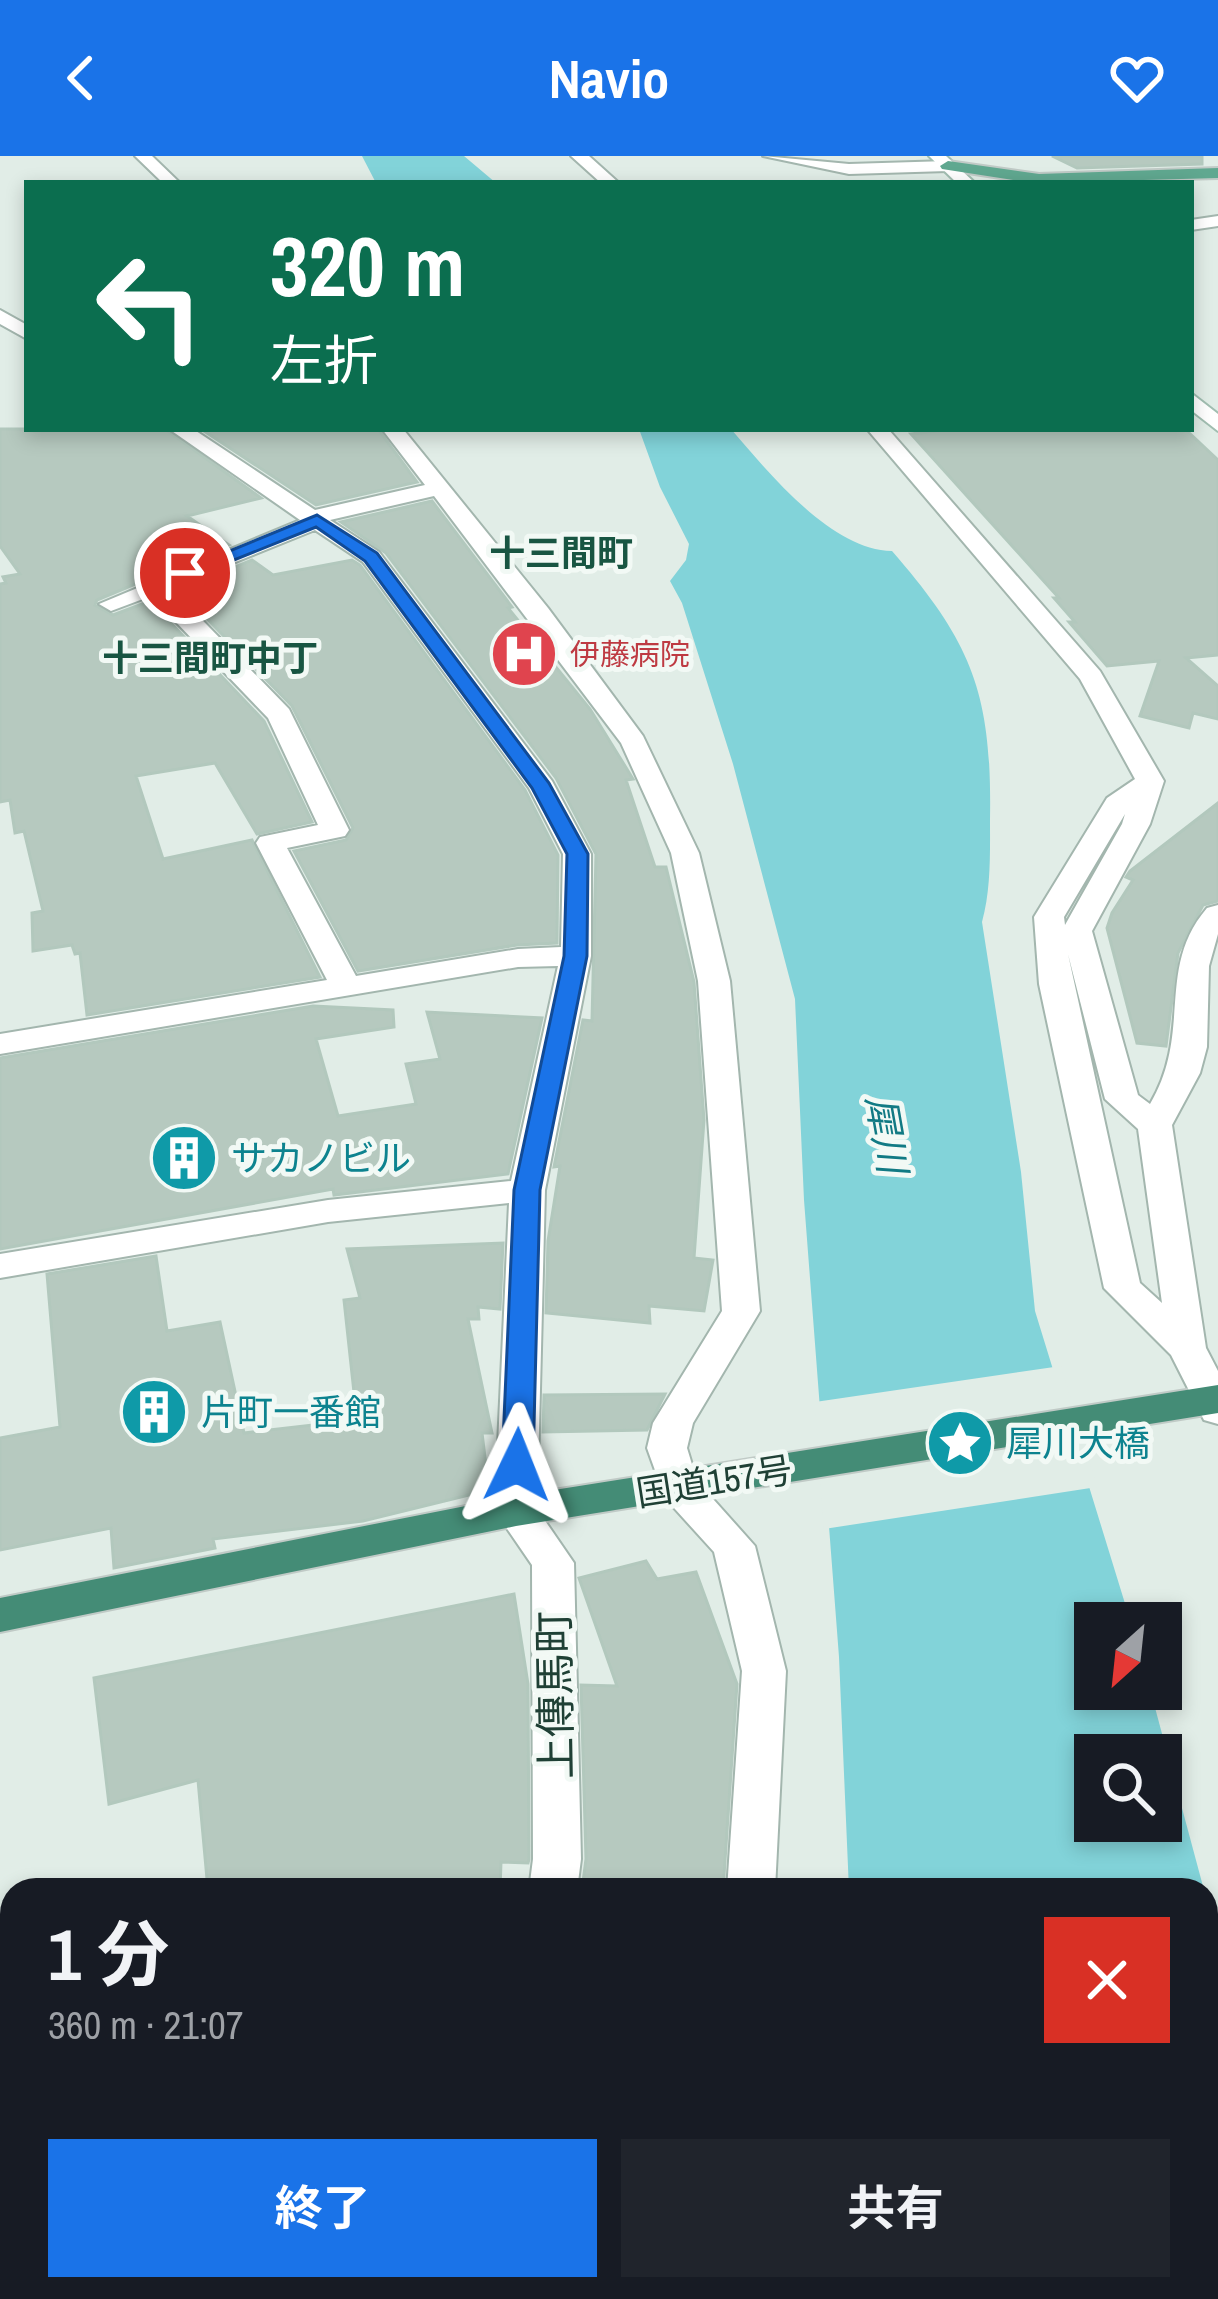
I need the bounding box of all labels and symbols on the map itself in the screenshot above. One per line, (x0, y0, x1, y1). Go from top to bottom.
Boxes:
pin (134, 522, 236, 624)
district label: 十三間町 (489, 529, 633, 577)
hospital icon: 伊藤病院 (489, 619, 559, 689)
district label: 十三間町中丁 (102, 634, 318, 682)
place label: 伊藤病院 (570, 634, 690, 674)
water label: 犀川 (855, 1091, 920, 1181)
building icon: サカノビル (149, 1123, 219, 1193)
place label: サカノビル (231, 1134, 411, 1182)
building icon: 片町一番館 (119, 1377, 189, 1447)
place label: 片町一番館 (201, 1388, 381, 1436)
position arrow (454, 1402, 580, 1528)
place icon: 犀川大橋 (925, 1408, 995, 1478)
place label: 犀川大橋 (1006, 1419, 1150, 1467)
street label: 国道157号 (633, 1445, 795, 1517)
north arrow (1074, 1602, 1182, 1710)
street label: 上傳馬町 (526, 1611, 584, 1779)

